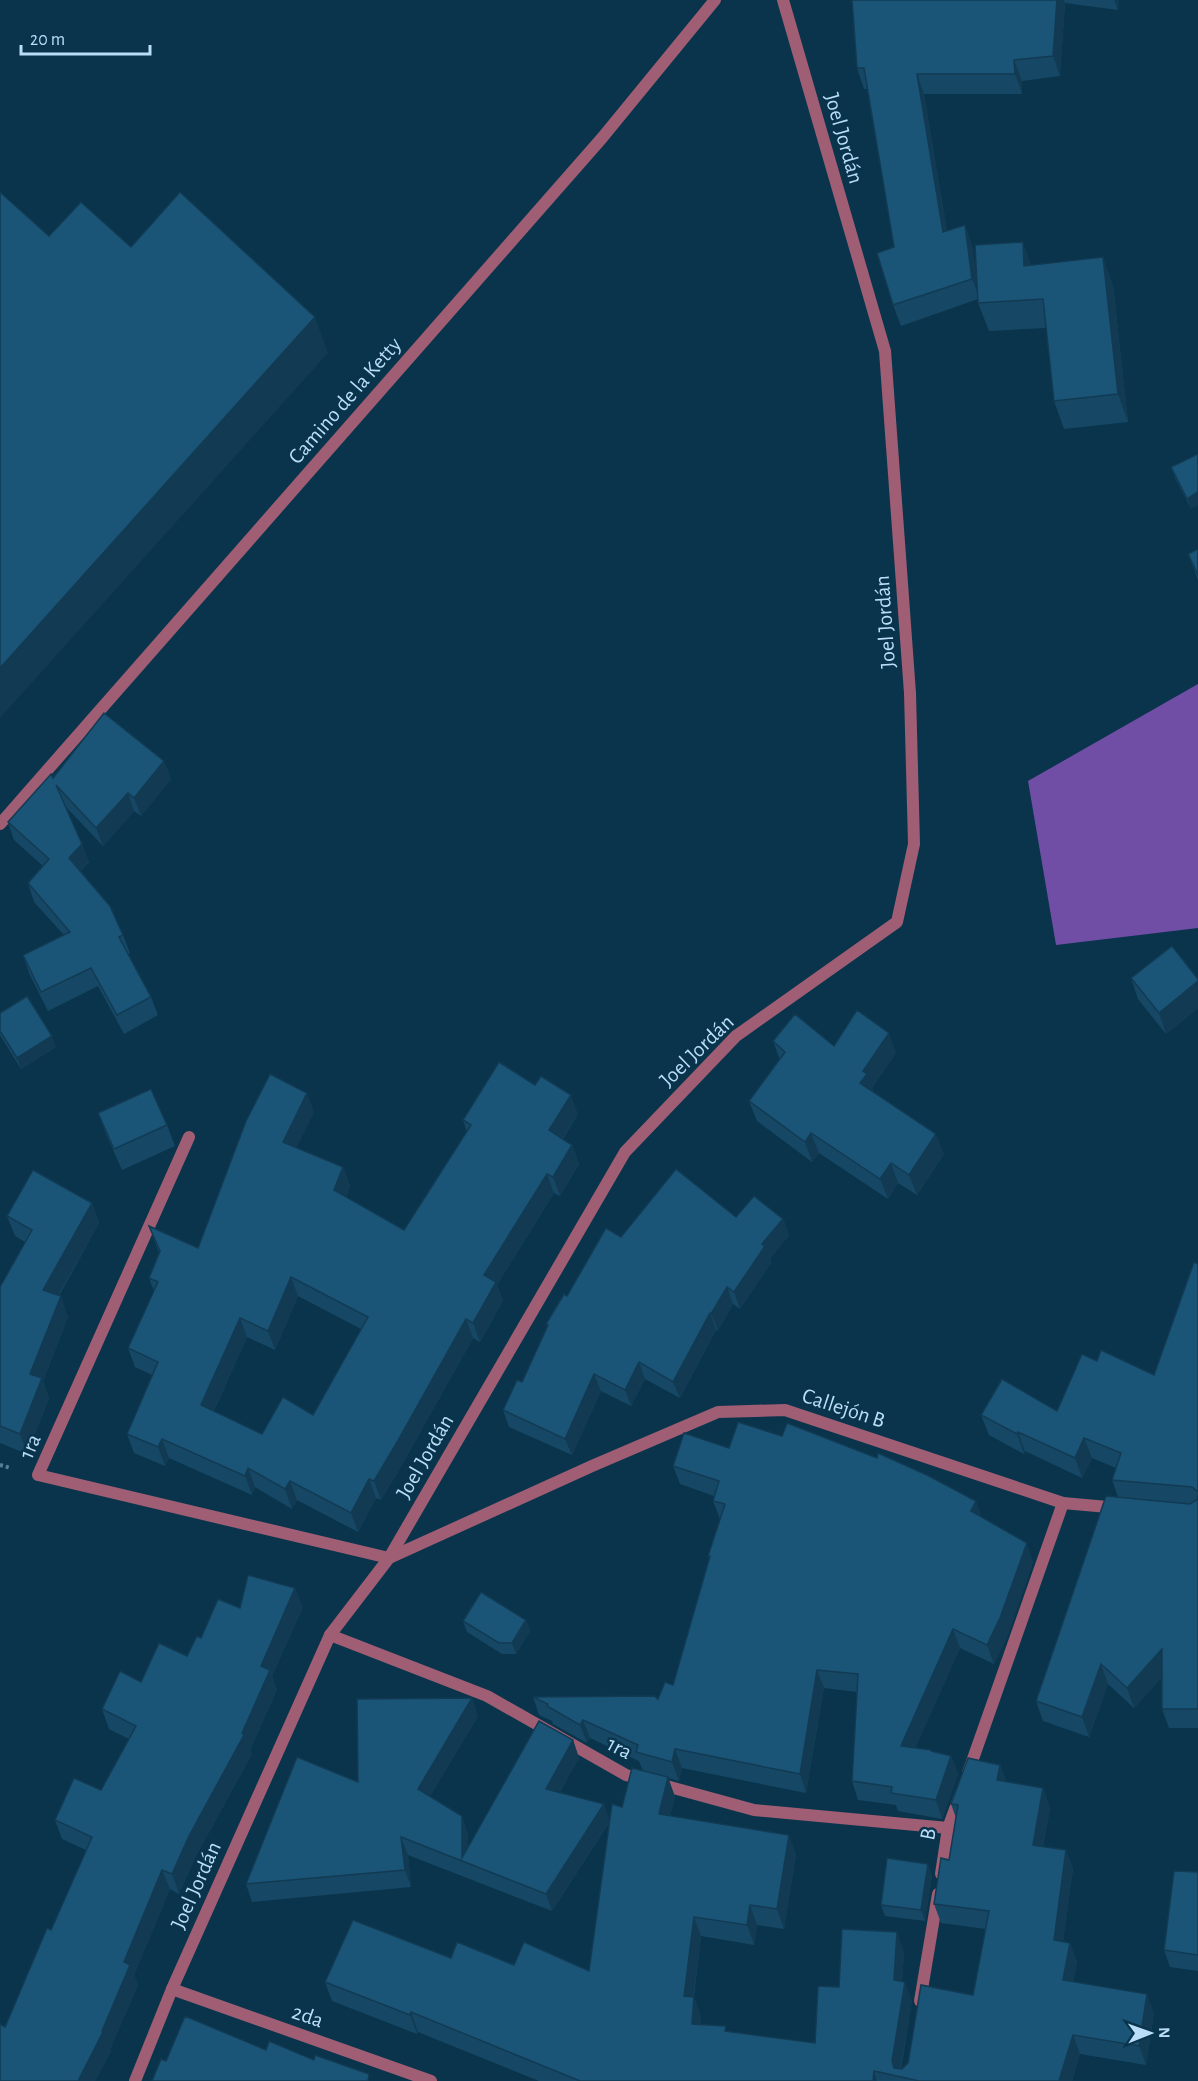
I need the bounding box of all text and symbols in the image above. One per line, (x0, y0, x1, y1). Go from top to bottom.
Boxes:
scale bar (21, 18, 150, 56)
text: 20 m (30, 31, 65, 49)
street label: Joel Jordán (821, 90, 867, 186)
street label: Camino de la Ketty (284, 333, 406, 468)
street label: Joel Jordán (871, 575, 899, 669)
street label: Joel Jordán (656, 1010, 738, 1091)
street label: Callejón B (799, 1384, 888, 1432)
street label: Joel Jordán (392, 1411, 458, 1502)
street label: 1ra (15, 1431, 45, 1462)
street label: 1ra (603, 1732, 636, 1763)
street label: B (916, 1826, 940, 1842)
street label: Joel Jordán (167, 1838, 225, 1932)
street label: 2da (289, 2000, 326, 2031)
north arrow (1120, 2003, 1180, 2063)
text: N (1156, 2027, 1172, 2038)

